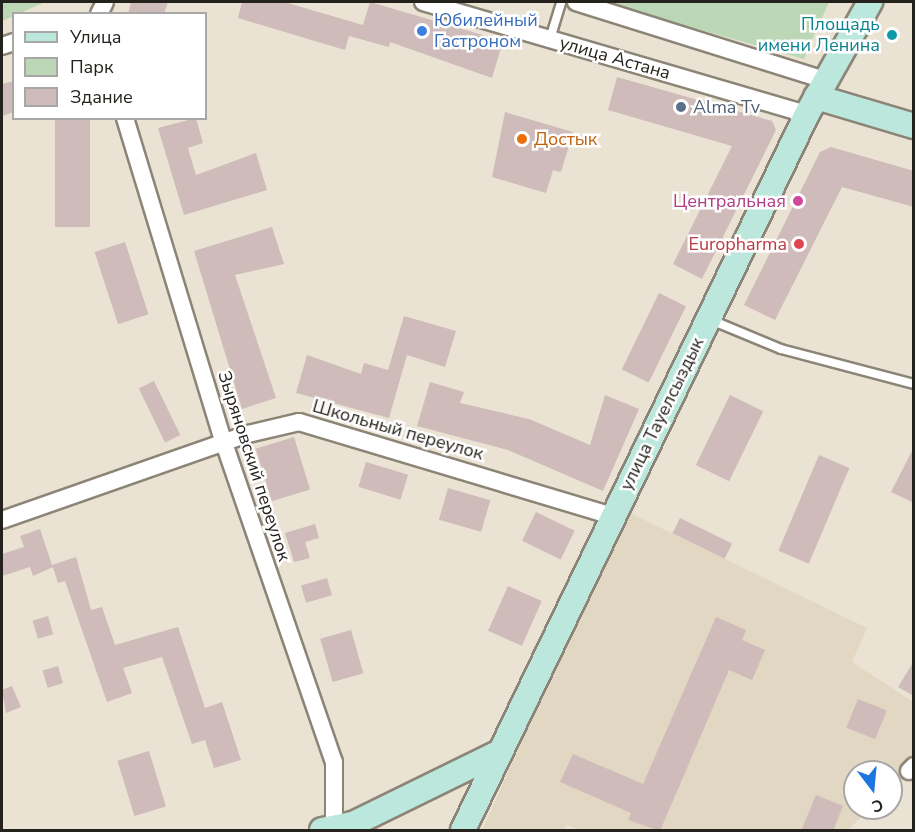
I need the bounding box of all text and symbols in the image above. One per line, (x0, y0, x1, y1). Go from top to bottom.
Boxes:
place label: Юбилейный Гастроном (434, 10, 538, 52)
legend (12, 12, 207, 120)
place label: Площадь имени Ленина (758, 14, 880, 57)
marker: Юбилейный Гастроном (415, 24, 429, 38)
text: Улица (70, 25, 121, 49)
marker: Площадь имени Ленина (885, 28, 899, 42)
street label: улица Астана (557, 32, 673, 84)
text: Парк (70, 55, 113, 79)
text: Здание (70, 85, 133, 109)
place label: Alma Tv (693, 96, 760, 118)
marker: Alma Tv (674, 100, 688, 114)
place label: Достык (534, 128, 597, 150)
marker: Достык (515, 132, 529, 146)
place label: Центральная (673, 190, 786, 212)
marker: Центральная (791, 194, 805, 208)
place label: Europharma (688, 233, 787, 255)
marker: Europharma (792, 237, 806, 251)
street label: улица Тауелсыздык (616, 334, 708, 494)
street label: Зыряновский переулок (213, 368, 295, 564)
street label: Школьный переулок (310, 395, 486, 465)
north arrow (843, 760, 903, 820)
text: С (869, 793, 886, 817)

